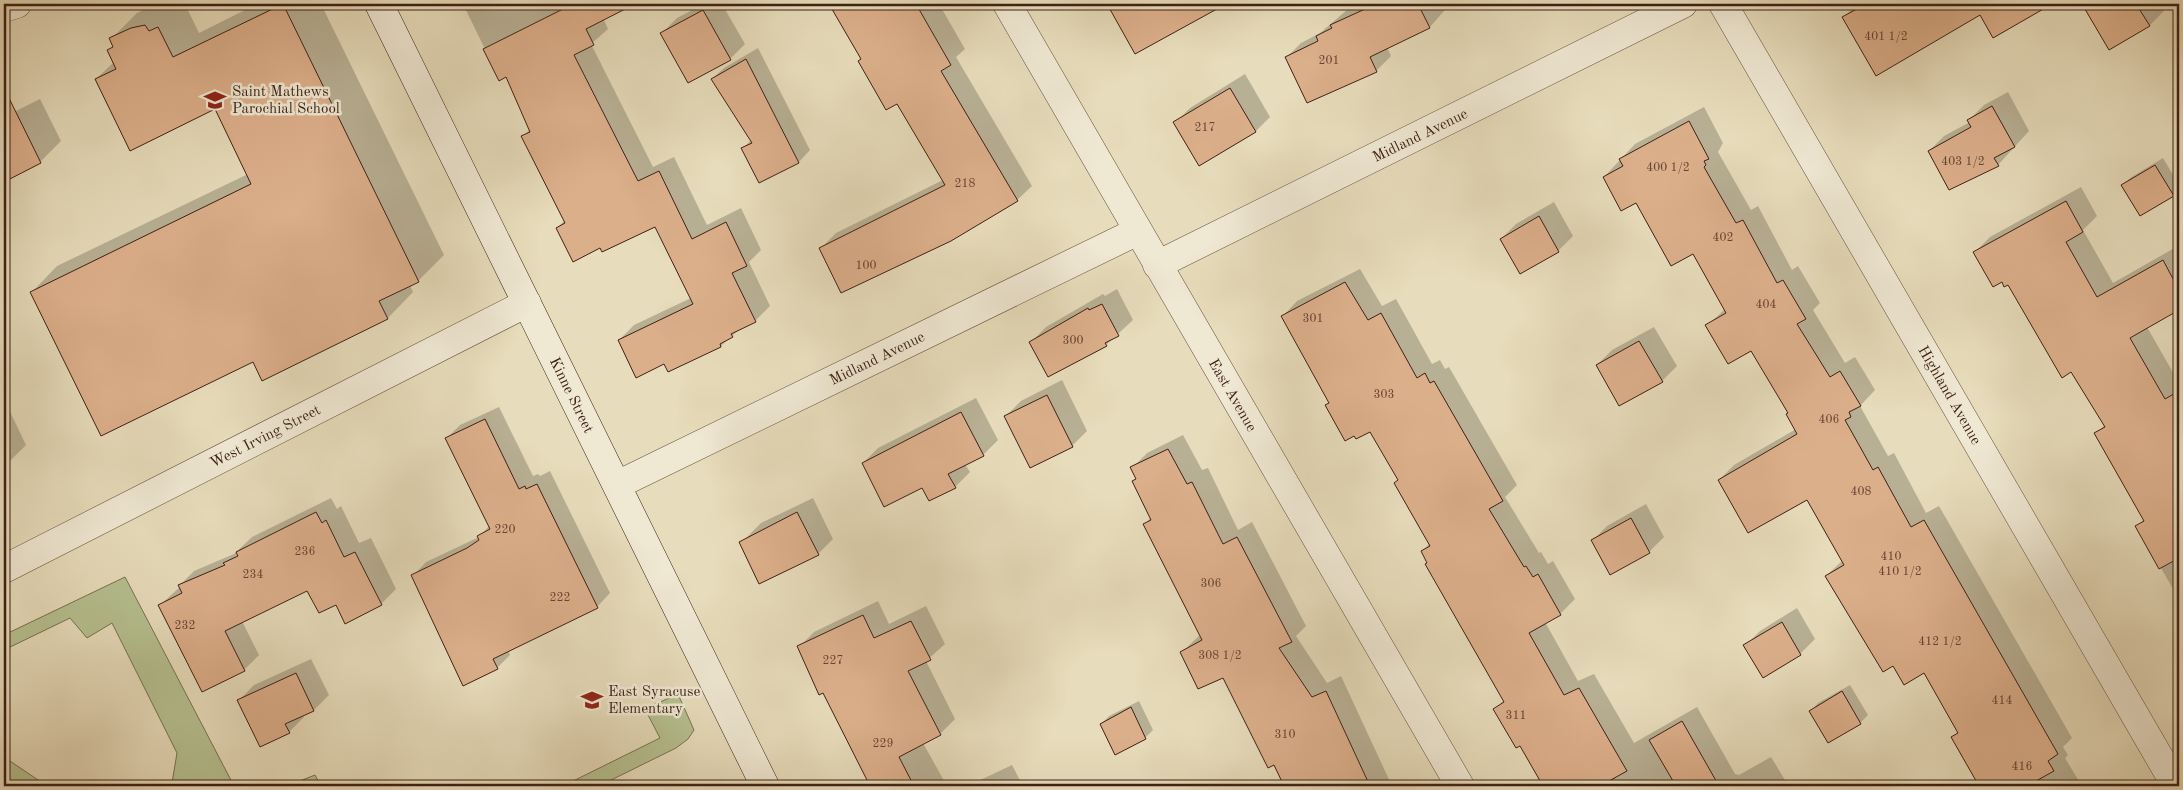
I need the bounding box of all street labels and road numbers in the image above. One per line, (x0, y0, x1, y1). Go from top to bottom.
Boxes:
street label: Midland Avenue (1371, 107, 1471, 166)
street label: Midland Avenue (828, 330, 928, 389)
street label: Highland Avenue (1914, 344, 1983, 448)
street label: Kinne Street (546, 355, 595, 436)
street label: East Avenue (1205, 357, 1259, 435)
street label: West Irving Street (208, 403, 323, 472)

